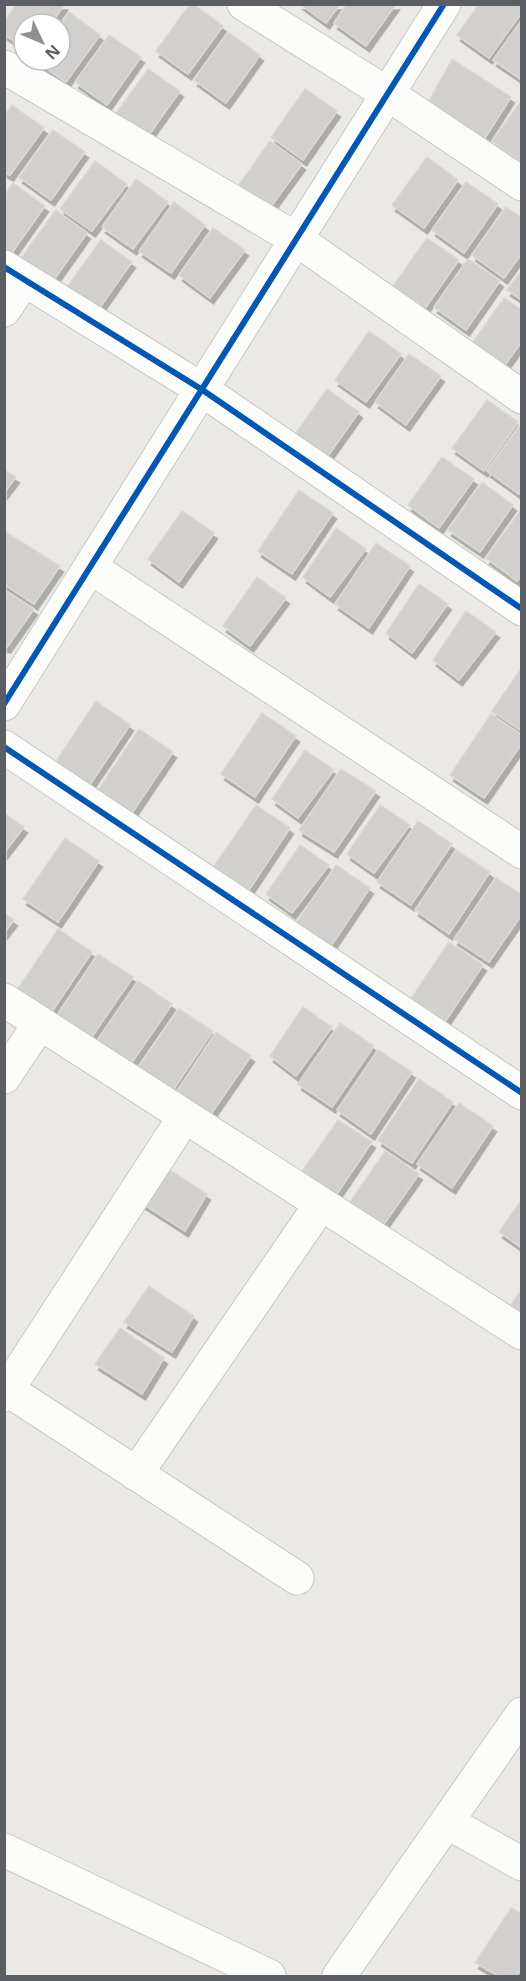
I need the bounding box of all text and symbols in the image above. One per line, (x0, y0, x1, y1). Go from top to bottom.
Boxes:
north arrow (12, 12, 72, 72)
text: N (40, 40, 65, 65)

